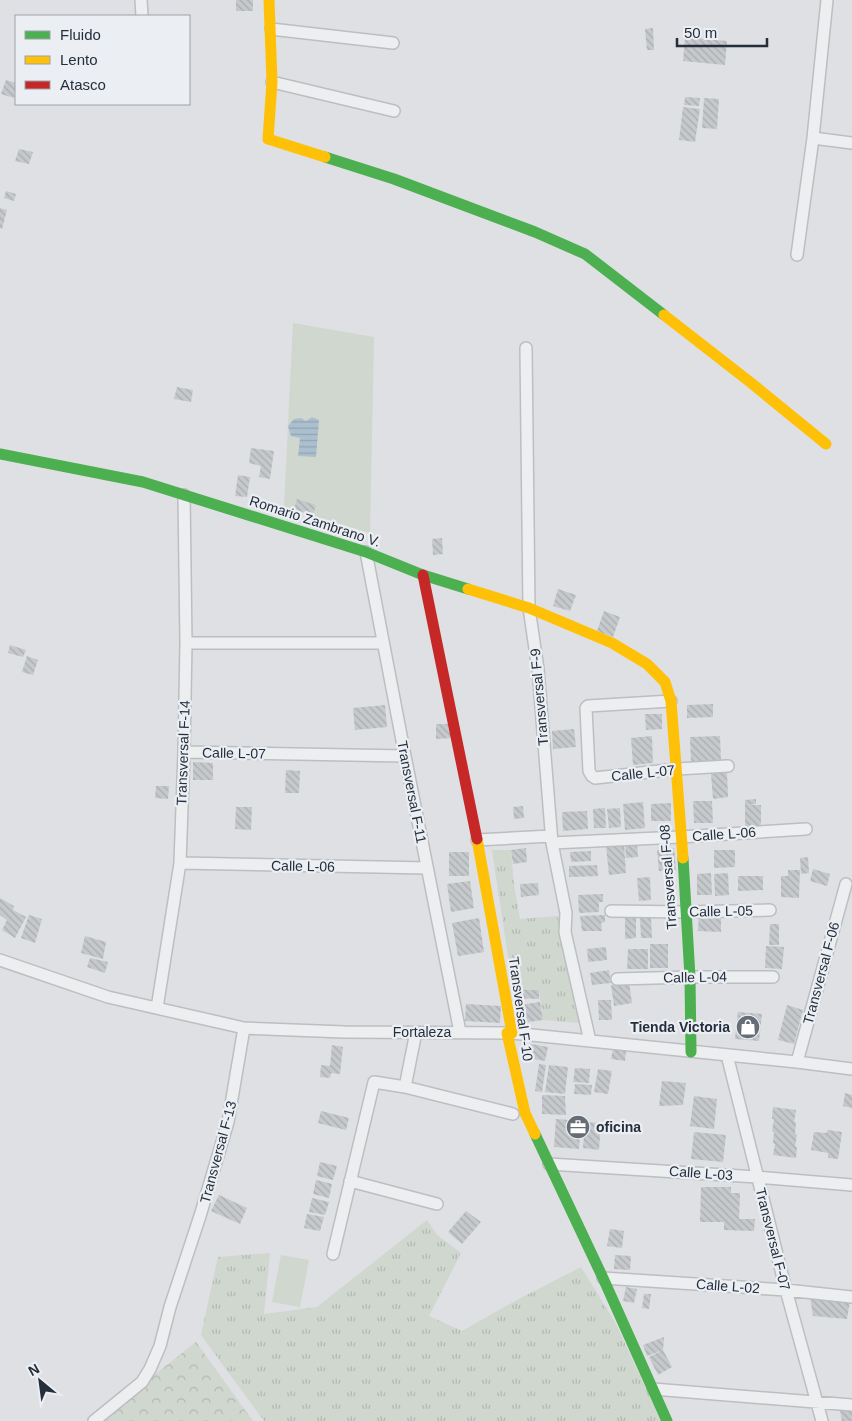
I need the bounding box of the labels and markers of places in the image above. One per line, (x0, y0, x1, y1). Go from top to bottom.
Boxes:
shop icon: Tienda Victoria (735, 1014, 761, 1040)
place label: Tienda Victoria (630, 1019, 730, 1035)
office icon: oficina (565, 1114, 591, 1140)
place label: oficina (596, 1119, 641, 1135)

